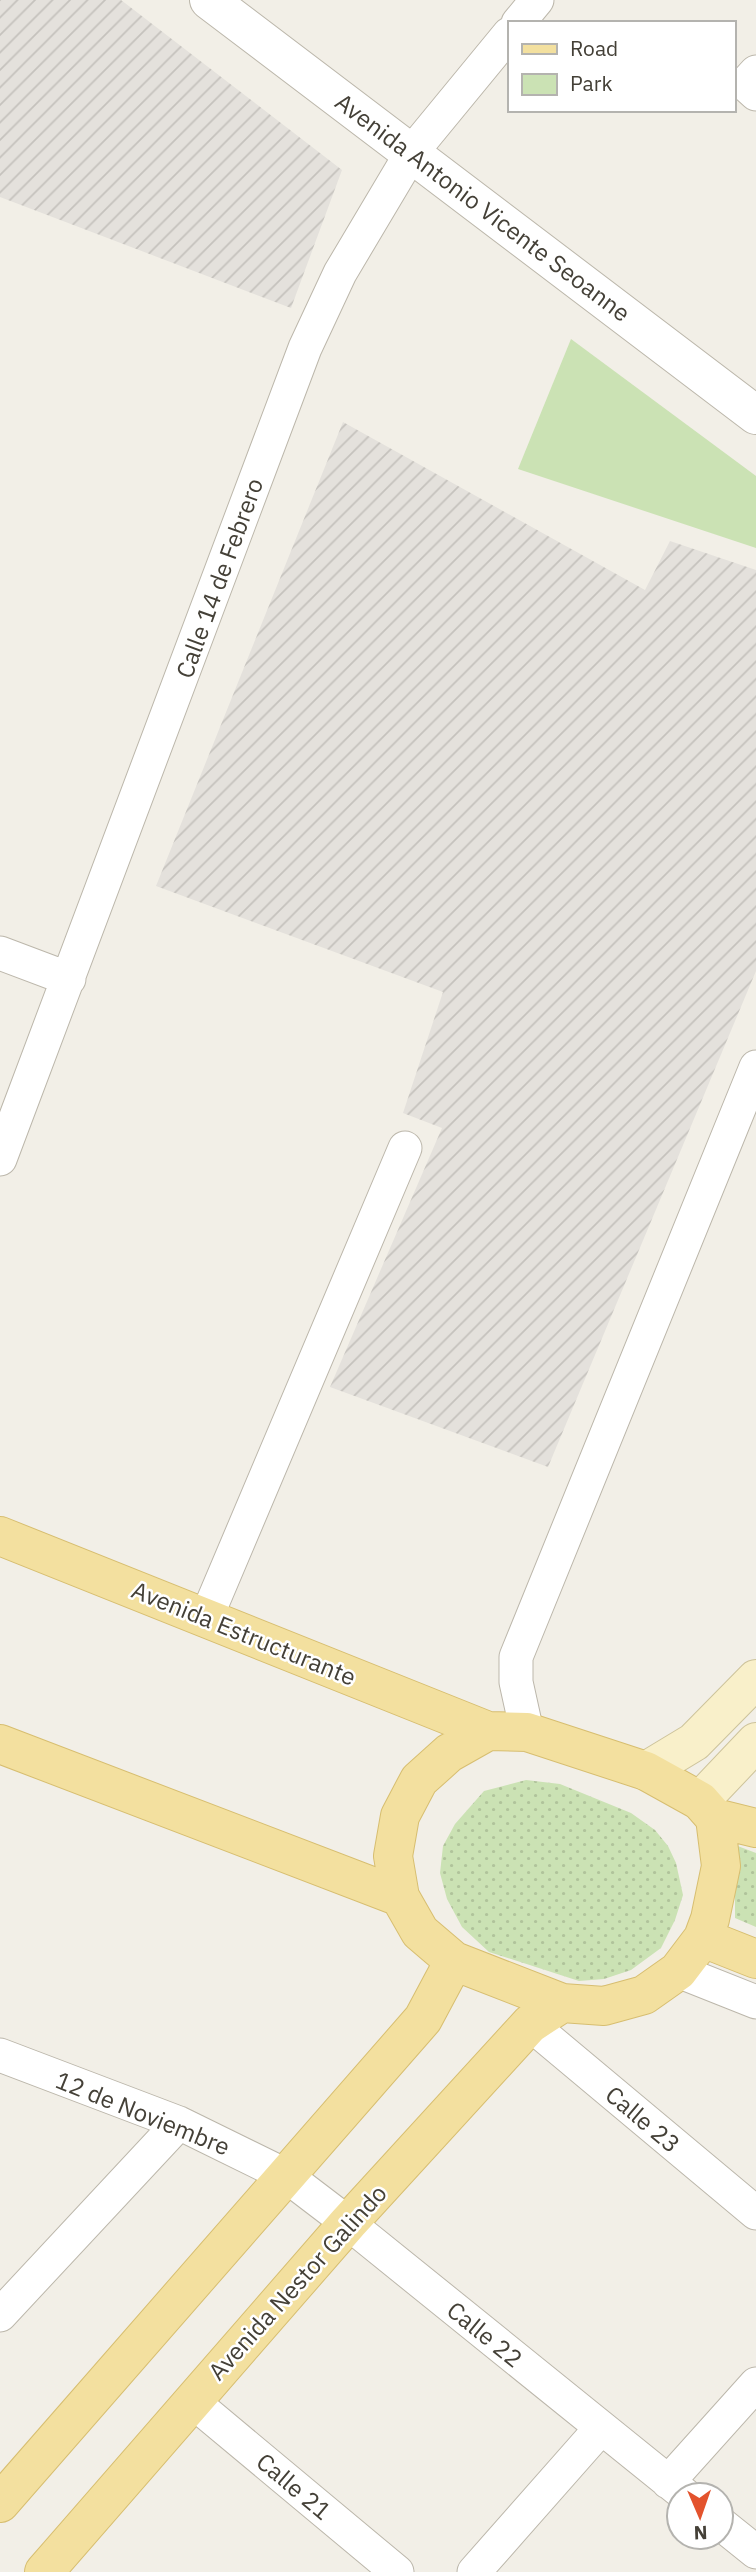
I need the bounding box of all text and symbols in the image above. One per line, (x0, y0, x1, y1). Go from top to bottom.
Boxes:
legend (508, 21, 735, 112)
text: Road (570, 34, 618, 62)
text: Park (570, 69, 613, 97)
street label: Avenida Antonio Vicente Seoanne (329, 85, 637, 329)
street label: Calle 14 de Febrero (168, 474, 270, 682)
street label: Avenida Estructurante (127, 1573, 361, 1693)
street label: 12 de Noviembre (51, 2063, 235, 2163)
street label: Calle 23 (599, 2078, 687, 2160)
street label: Avenida Nestor Galindo (201, 2177, 393, 2387)
street label: Calle 22 (441, 2294, 529, 2374)
street label: Calle 21 (250, 2445, 338, 2527)
north arrow (665, 2481, 735, 2551)
text: N (693, 2521, 708, 2545)

